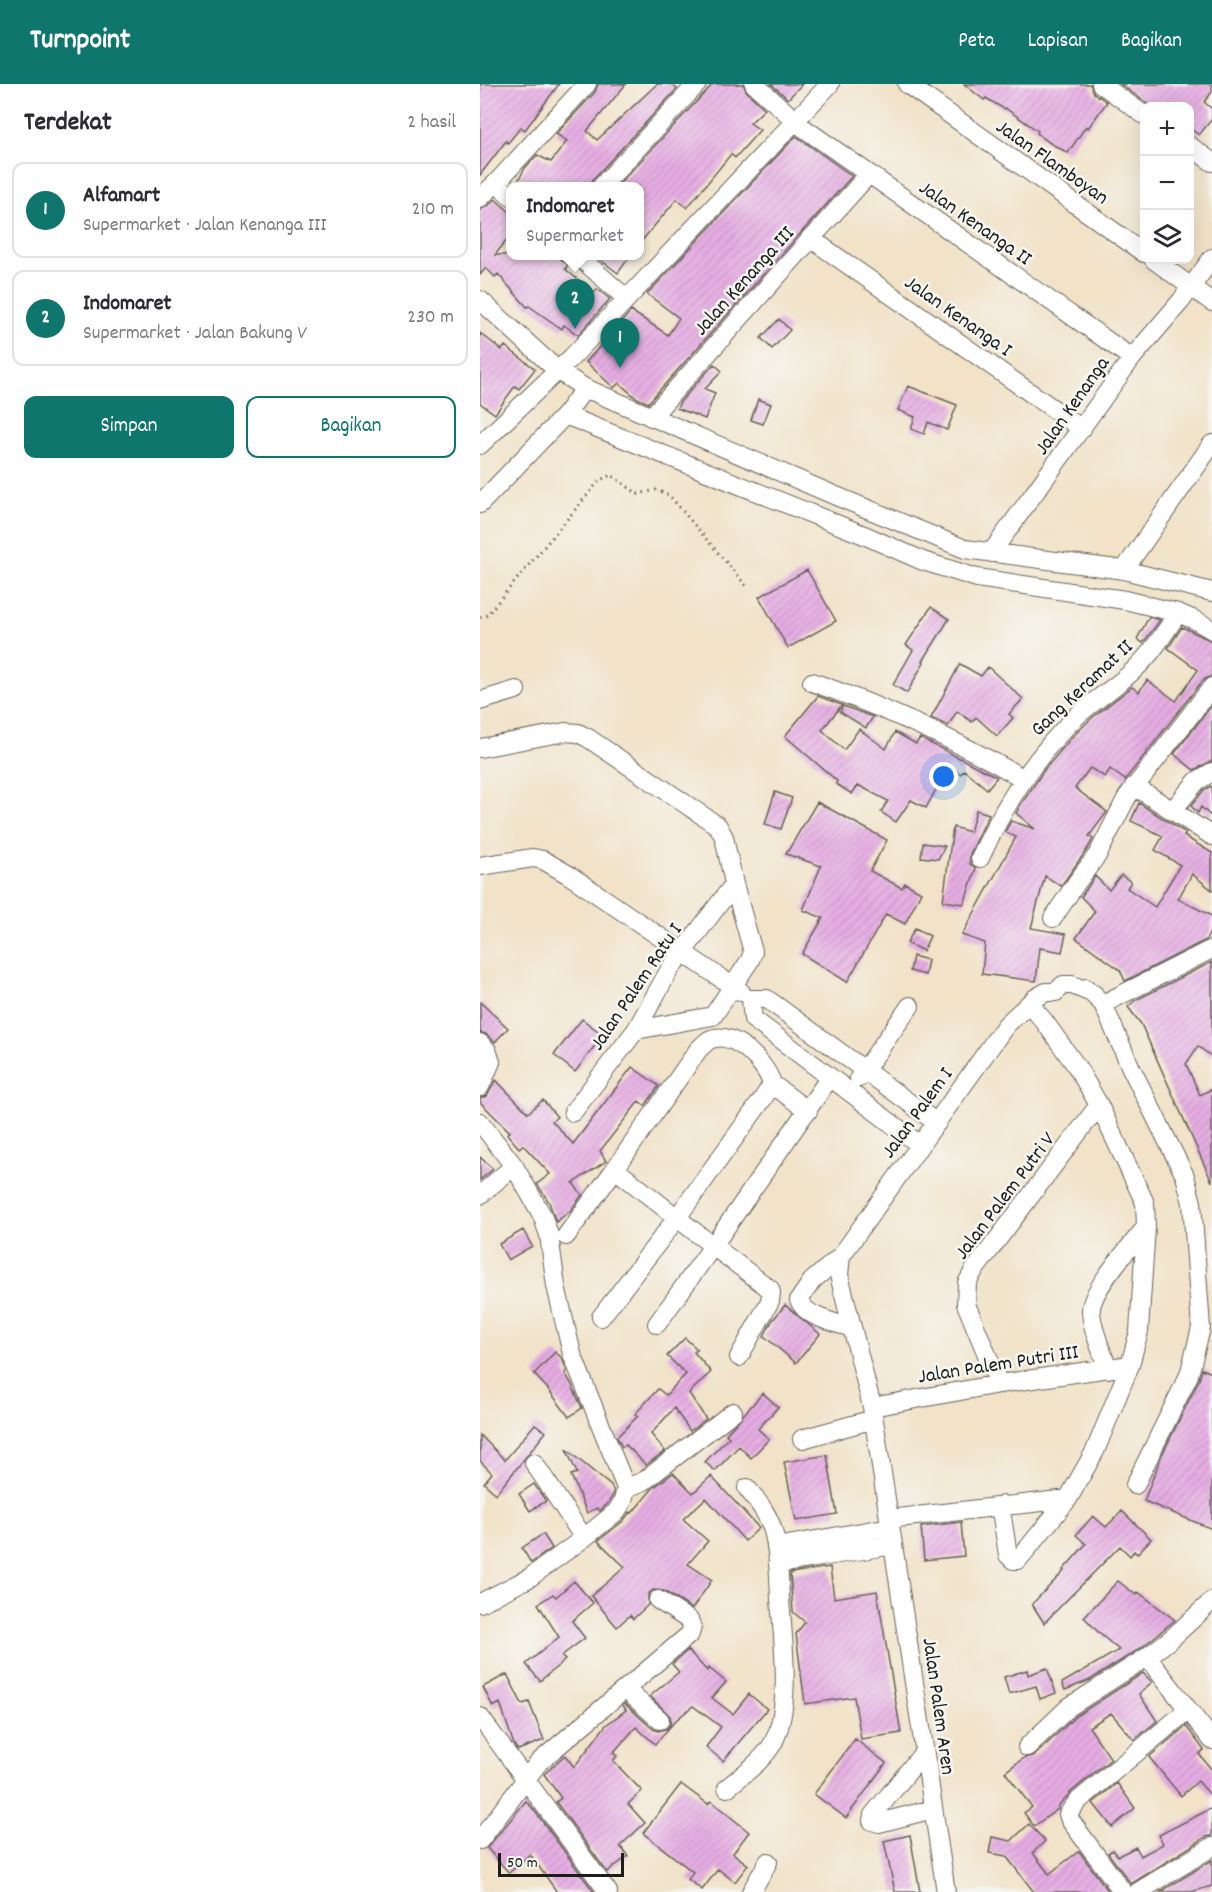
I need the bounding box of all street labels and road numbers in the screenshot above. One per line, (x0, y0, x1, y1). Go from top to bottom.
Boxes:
street label: Jalan Flamboyan (989, 113, 1114, 214)
street label: Jalan Kenanga II (912, 174, 1037, 275)
street label: Jalan Kenanga III (688, 220, 803, 343)
street label: Jalan Kenanga I (897, 269, 1018, 366)
street label: Jalan Kenanga (1028, 350, 1119, 462)
street label: Gang Keramat II (1025, 633, 1141, 745)
street label: Jalan Palem Ratu I (584, 918, 692, 1057)
street label: Jalan Palem I (875, 1062, 962, 1166)
street label: Jalan Palem Putri V (948, 1127, 1064, 1267)
street label: Jalan Palem Putri III (916, 1338, 1081, 1393)
street label: Jalan Palem Aren (913, 1636, 961, 1777)

